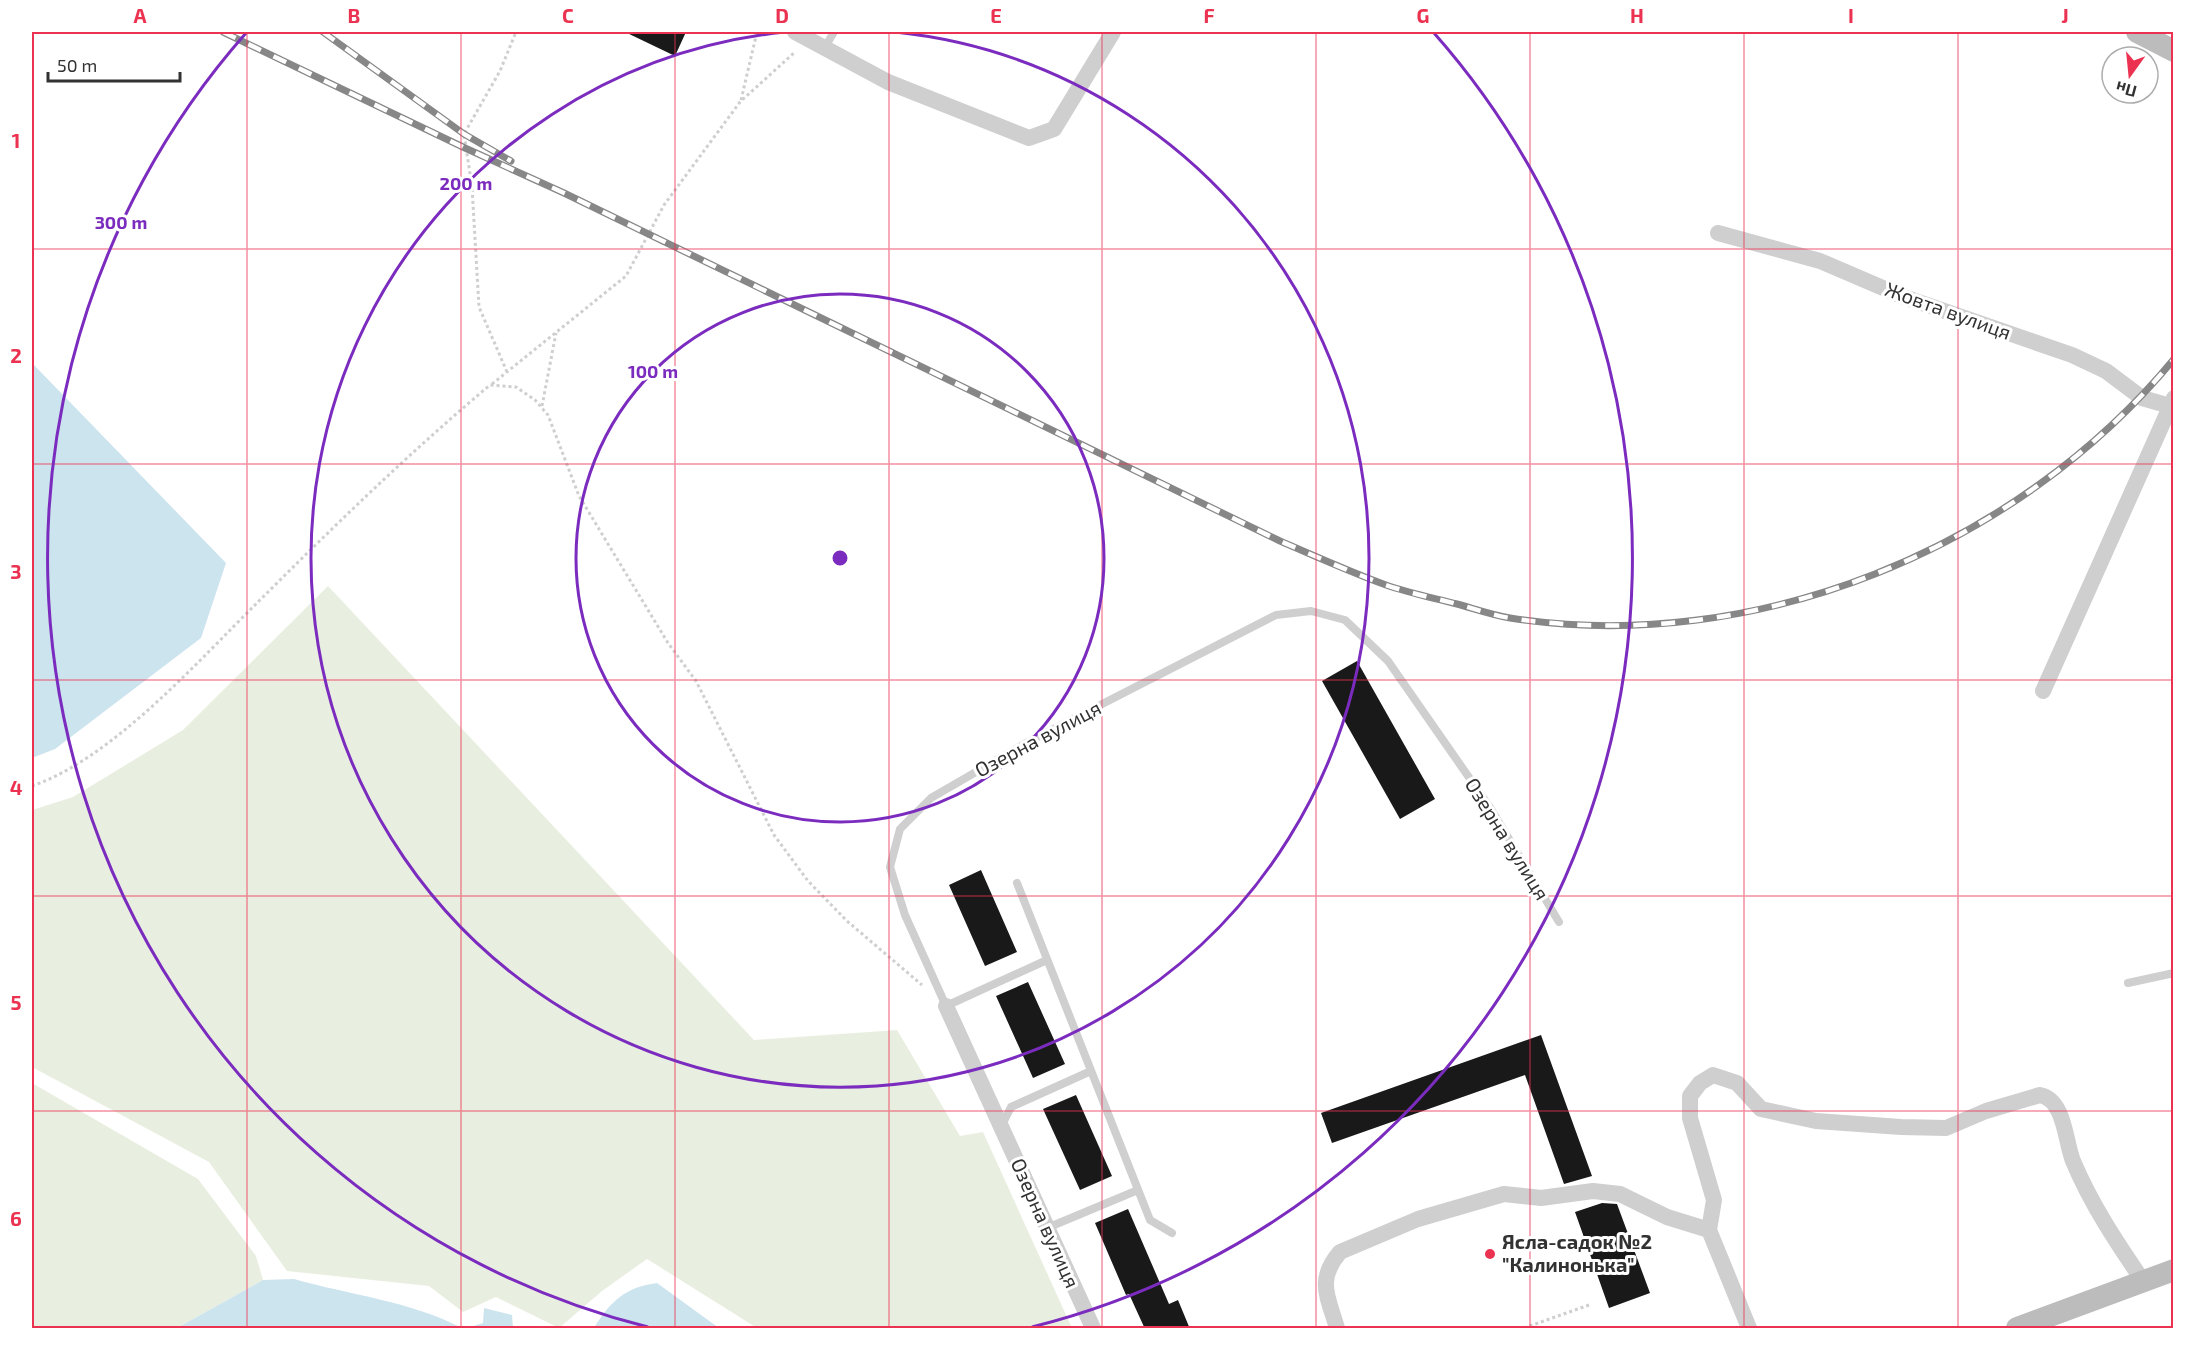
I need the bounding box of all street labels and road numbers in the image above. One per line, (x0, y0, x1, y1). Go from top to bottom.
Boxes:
street label: Жовта вулиця (1882, 276, 2015, 345)
street label: Озерна вулиця (970, 695, 1105, 782)
street label: Озерна вулиця (1460, 773, 1555, 905)
street label: Озерна вулиця (1006, 1154, 1085, 1292)

